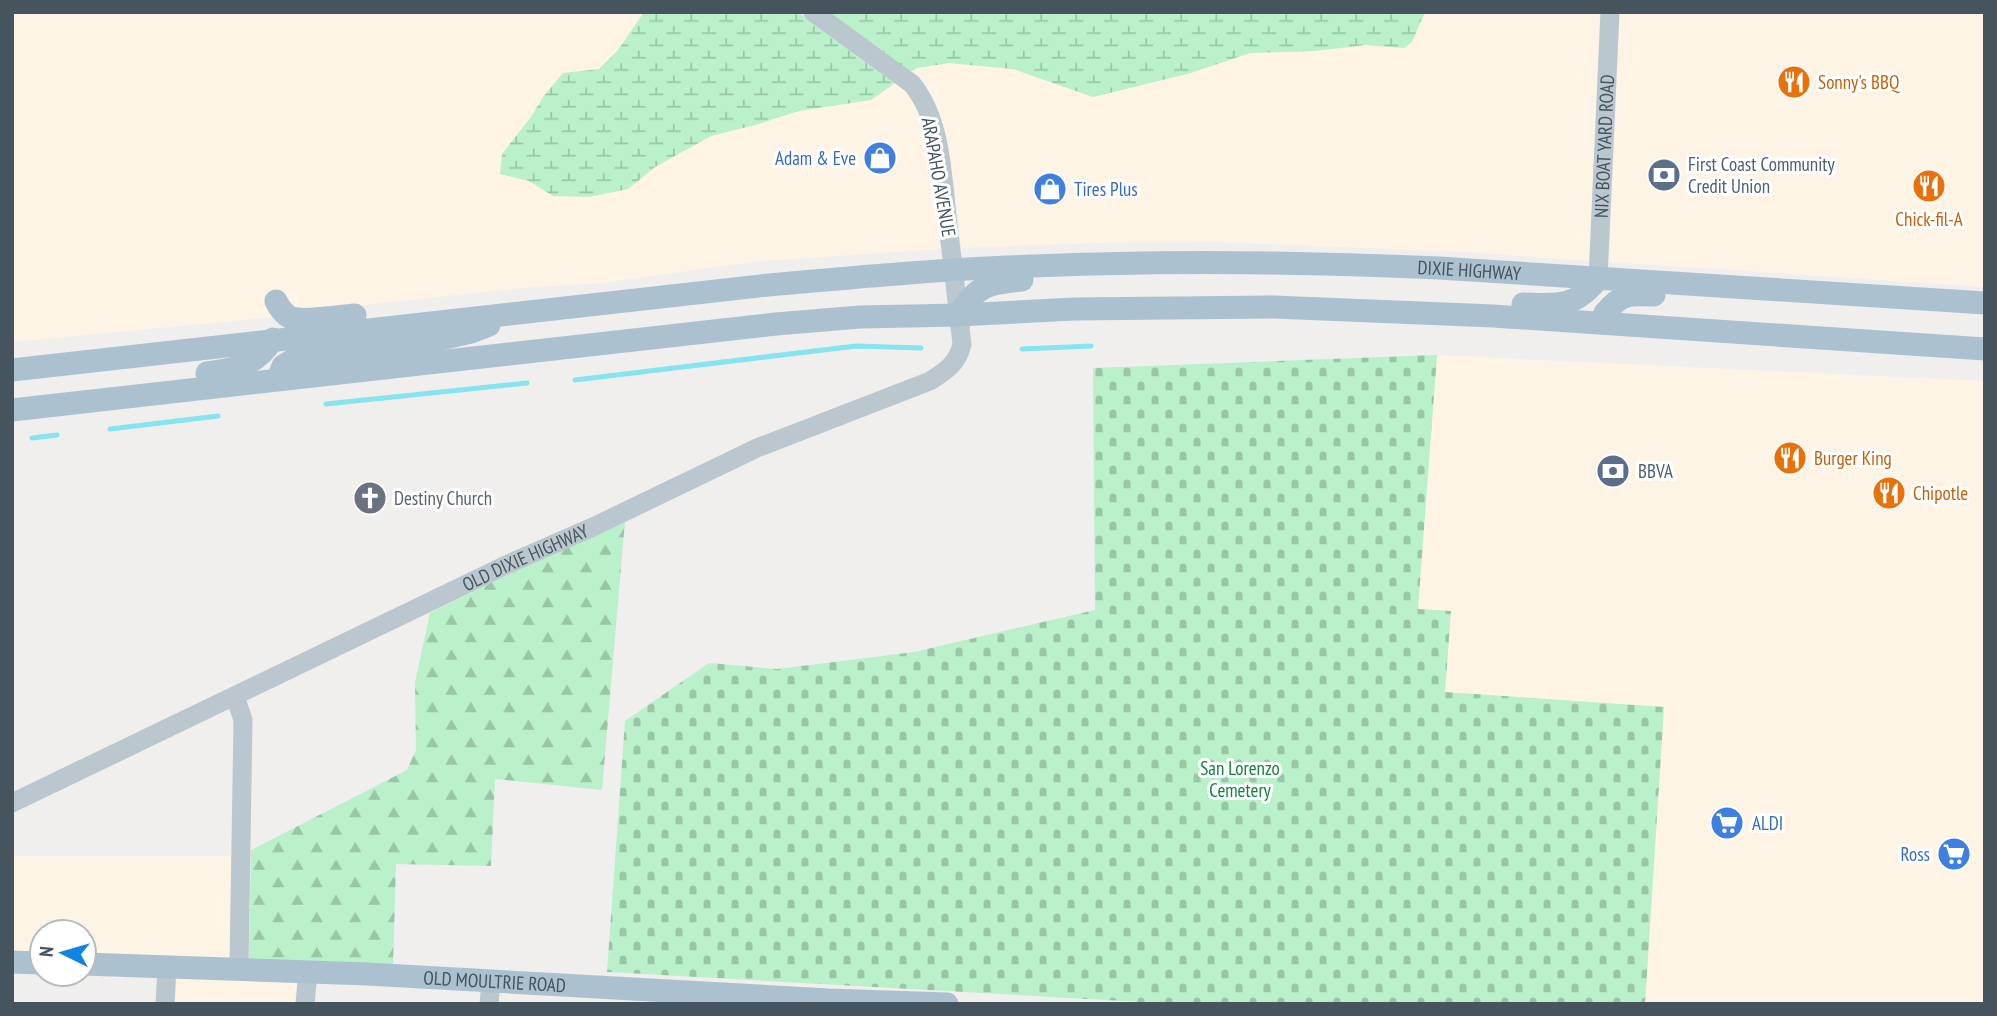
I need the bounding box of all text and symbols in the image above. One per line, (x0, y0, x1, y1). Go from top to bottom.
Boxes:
restaurant icon: Sonny's BBQ (1775, 63, 1813, 101)
place label: Sonny's BBQ (1818, 70, 1900, 94)
street label: NIX BOAT YARD ROAD (1589, 74, 1619, 218)
street label: ARAPAHO AVENUE (917, 115, 961, 239)
shop icon: Adam & Eve (861, 139, 899, 177)
place label: Adam & Eve (775, 146, 856, 170)
place label: First Coast Community Credit Union (1688, 152, 1835, 198)
bank icon: First Coast Community Credit Union (1645, 156, 1683, 194)
restaurant icon: Chick-fil-A (1910, 167, 1948, 205)
shop icon: Tires Plus (1031, 170, 1069, 208)
place label: Tires Plus (1074, 177, 1138, 201)
place label: Chick-fil-A (1895, 207, 1963, 231)
street label: DIXIE HIGHWAY (1417, 255, 1522, 285)
restaurant icon: Burger King (1771, 439, 1809, 477)
place label: Burger King (1814, 446, 1892, 470)
bank icon: BBVA (1594, 452, 1632, 490)
place label: BBVA (1638, 459, 1673, 483)
restaurant icon: Chipotle (1870, 474, 1908, 512)
church icon: Destiny Church (351, 479, 389, 517)
place label: Chipotle (1913, 481, 1968, 505)
place label: Destiny Church (394, 486, 492, 510)
street label: OLD DIXIE HIGHWAY (458, 518, 592, 596)
park label: San Lorenzo Cemetery (1200, 756, 1280, 802)
supermarket icon: ALDI (1708, 804, 1746, 842)
place label: ALDI (1752, 811, 1783, 835)
supermarket icon: Ross (1935, 835, 1973, 873)
place label: Ross (1901, 842, 1930, 866)
north arrow (28, 918, 98, 988)
text: N (34, 945, 58, 958)
street label: OLD MOULTRIE ROAD (423, 965, 567, 997)

